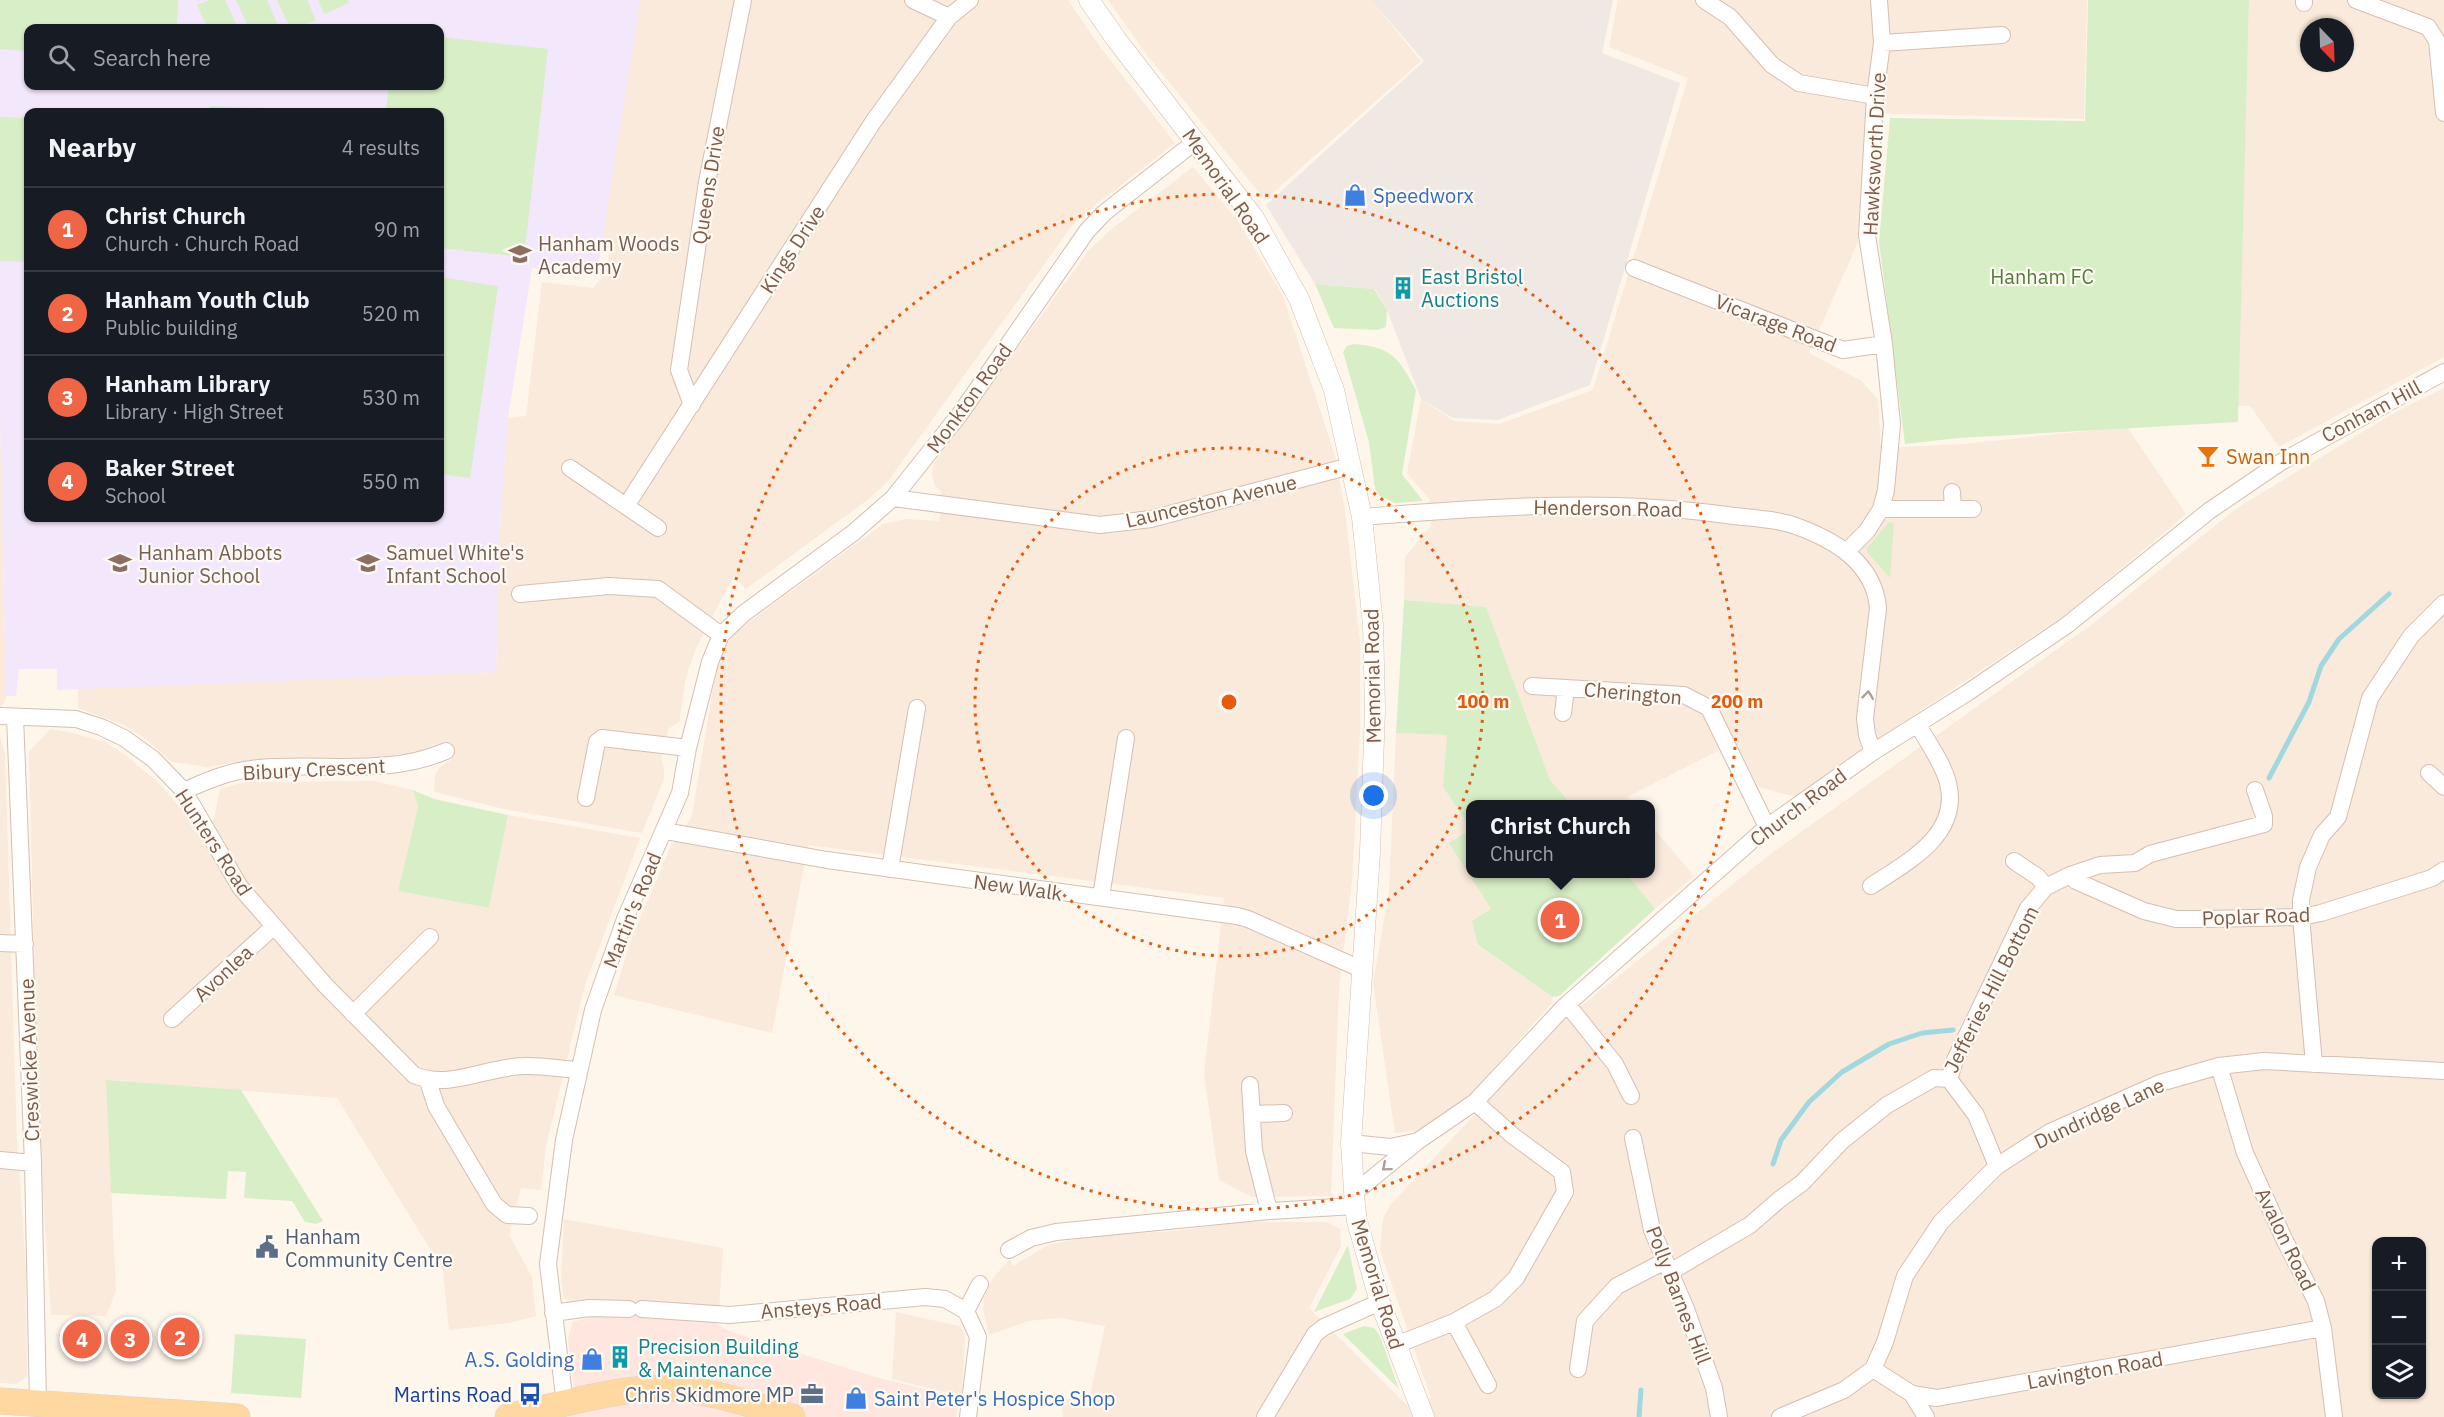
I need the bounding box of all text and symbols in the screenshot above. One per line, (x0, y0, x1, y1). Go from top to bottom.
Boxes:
north arrow (2300, 18, 2354, 72)
search box (24, 24, 444, 90)
icon: search (45, 41, 78, 74)
text: Search here (93, 43, 211, 72)
street label: Hawksworth Drive (1856, 72, 1892, 236)
street label: Memorial Road (1176, 123, 1276, 249)
street label: Queens Drive (685, 124, 731, 246)
text: Nearby (48, 130, 136, 164)
text: 4 results (342, 134, 420, 161)
shop icon: Speedworx (1342, 182, 1368, 208)
place label: Speedworx (1373, 182, 1474, 209)
street label: Kings Drive (753, 199, 831, 298)
text: Christ Church (105, 201, 246, 230)
text: 1 (62, 216, 74, 243)
text: 90 m (374, 216, 420, 243)
text: Church · Church Road (105, 230, 299, 257)
place label: Hanham Woods Academy (538, 230, 680, 280)
school or university icon: Hanham Woods Academy (507, 241, 533, 267)
place label: East Bristol Auctions (1421, 263, 1523, 313)
park label: Hanham FC (1990, 263, 2094, 290)
building icon: East Bristol Auctions (1390, 275, 1416, 301)
text: Hanham Youth Club (105, 285, 310, 314)
street label: Vicarage Road (1711, 287, 1841, 359)
text: 2 (62, 300, 74, 327)
text: 520 m (362, 300, 420, 327)
text: Public building (105, 314, 237, 341)
street label: Monkton Road (920, 338, 1018, 458)
text: Hanham Library (105, 369, 270, 398)
street label: Conham Hill (2316, 373, 2426, 449)
text: 3 (62, 384, 74, 411)
text: 530 m (362, 384, 420, 411)
text: Library · High Street (105, 398, 284, 425)
bar icon: Swan Inn (2195, 443, 2221, 469)
place label: Swan Inn (2226, 443, 2310, 470)
text: Baker Street (105, 453, 235, 482)
text: 4 (62, 468, 74, 495)
text: 550 m (362, 468, 420, 495)
street label: Launceston Avenue (1123, 468, 1299, 534)
text: School (105, 482, 166, 509)
street label: Henderson Road (1533, 493, 1683, 523)
place label: Hanham Abbots Junior School (138, 539, 282, 589)
place label: Samuel White's Infant School (386, 539, 525, 589)
school or university icon: Hanham Abbots Junior School (107, 550, 133, 576)
school or university icon: Samuel White's Infant School (355, 550, 381, 576)
street label: Memorial Road (1357, 608, 1387, 744)
street label: Cherington (1583, 675, 1683, 711)
text: 100 m (1457, 690, 1509, 713)
text: 200 m (1711, 690, 1763, 713)
one-way arrow (1861, 690, 1874, 699)
centre of rings (1219, 692, 1239, 712)
street label: Bibury Crescent (242, 752, 386, 786)
street label: Church Road (1744, 762, 1852, 852)
your location (1359, 781, 1388, 810)
street label: Hunters Road (169, 783, 259, 901)
popup (1466, 800, 1655, 878)
text: Christ Church (1490, 811, 1631, 840)
text: Church (1490, 840, 1554, 867)
street label: Martin's Road (597, 848, 667, 972)
street label: New Walk (972, 867, 1065, 907)
pin: 1 (1540, 898, 1580, 942)
street label: Jefferies Hill Bottom (1937, 901, 2045, 1077)
street label: Poplar Road (2201, 901, 2311, 931)
street label: Avonlea (188, 938, 259, 1007)
street label: Creswicke Avenue (13, 978, 45, 1142)
street label: Dundridge Lane (2029, 1071, 2169, 1155)
one-way arrow (1382, 1160, 1393, 1171)
street label: Avalon Road (2249, 1183, 2323, 1295)
street label: Memorial Road (1345, 1215, 1411, 1353)
street label: Polly Barnes Hill (1640, 1222, 1718, 1368)
place label: Hanham Community Centre (285, 1223, 453, 1273)
public building icon: Hanham Community Centre (254, 1234, 280, 1260)
map controls (2372, 1237, 2426, 1399)
button: + (2372, 1237, 2426, 1291)
street label: Ansteys Road (759, 1287, 883, 1325)
button: − (2372, 1291, 2426, 1345)
pin: 2 (160, 1314, 200, 1360)
pin: 4 (62, 1316, 101, 1362)
pin: 3 (110, 1316, 150, 1362)
place label: Precision Building & Maintenance (638, 1333, 799, 1383)
building icon: Precision Building & Maintenance (607, 1344, 633, 1370)
street label: Lavington Road (2025, 1345, 2165, 1395)
button: layers (2372, 1345, 2426, 1399)
place label: A.S. Golding (465, 1346, 574, 1373)
shop icon: A.S. Golding (579, 1346, 605, 1372)
place label: Martins Road (394, 1381, 512, 1408)
bus stop icon: Martins Road (517, 1381, 543, 1407)
place label: Chris Skidmore MP (625, 1381, 794, 1408)
office icon: Chris Skidmore MP (799, 1381, 825, 1407)
shop icon: Saint Peter's Hospice Shop (843, 1385, 869, 1411)
place label: Saint Peter's Hospice Shop (874, 1385, 1115, 1412)

